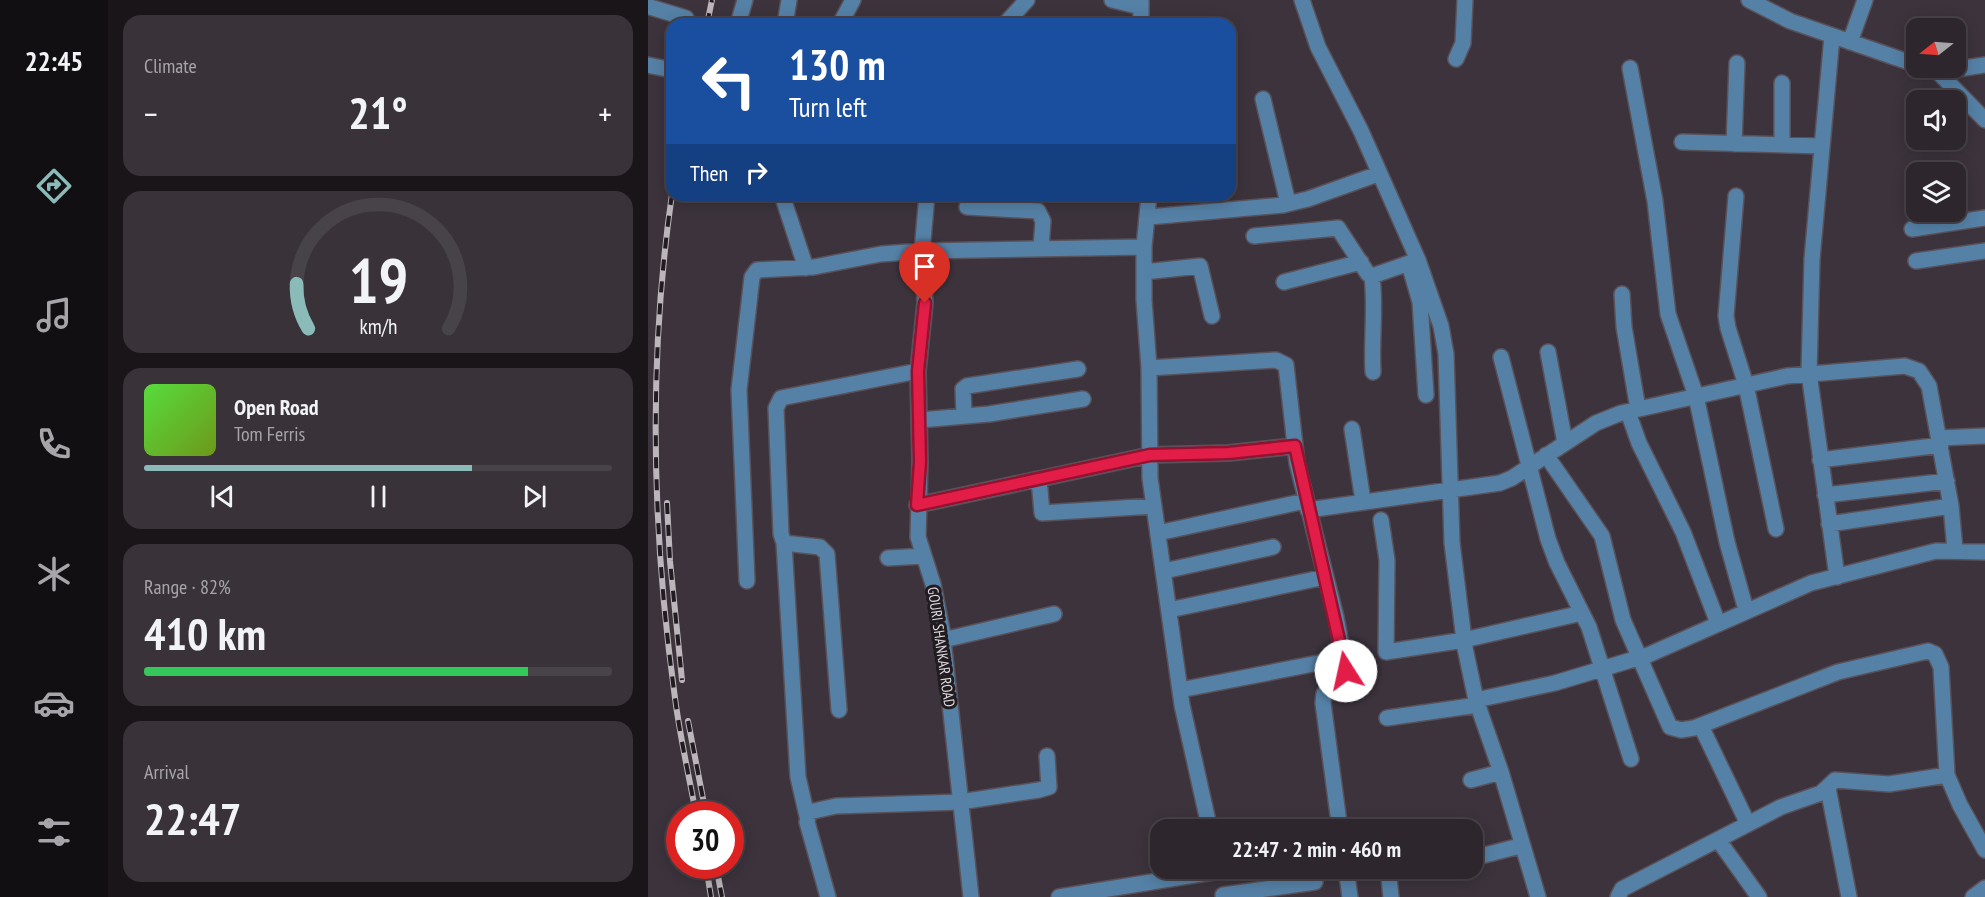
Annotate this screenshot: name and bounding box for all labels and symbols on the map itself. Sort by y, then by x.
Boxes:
north arrow [1906,18,1966,78]
pin [899,241,950,303]
street label: GOURI SHANKAR ROAD [924,586,959,708]
position arrow [1314,639,1378,703]
speed limit sign: 30 [666,801,744,879]

